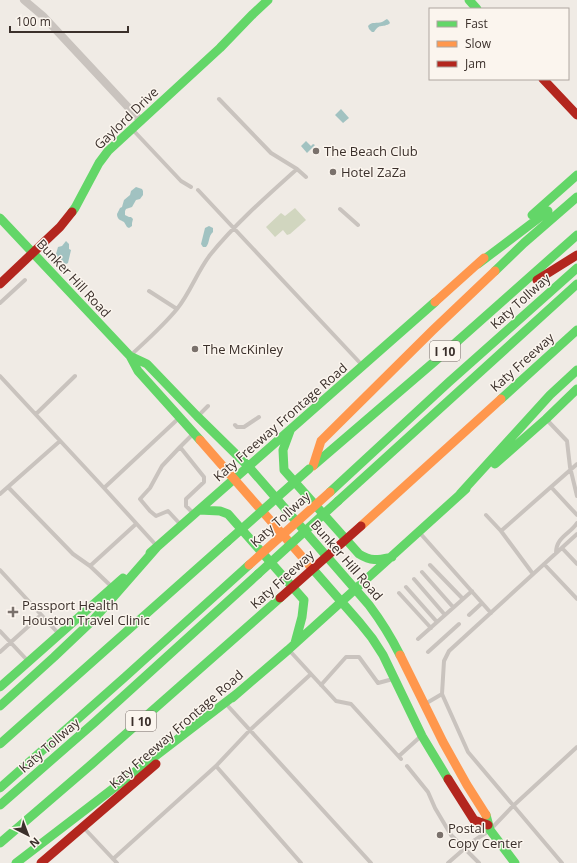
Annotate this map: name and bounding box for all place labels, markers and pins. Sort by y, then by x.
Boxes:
place label: The Beach Club [324,142,418,160]
marker: The Beach Club [311,146,321,156]
place label: Hotel ZaZa [341,163,406,181]
marker: Hotel ZaZa [328,167,338,177]
place label: The McKinley [203,340,284,358]
marker: The McKinley [190,344,200,354]
place label: Passport Health Houston Travel Clinic [22,596,150,629]
marker: Passport Health Houston Travel Clinic [7,606,19,618]
place label: Postal Copy Center [448,819,523,852]
marker: Postal Copy Center [435,830,445,840]

